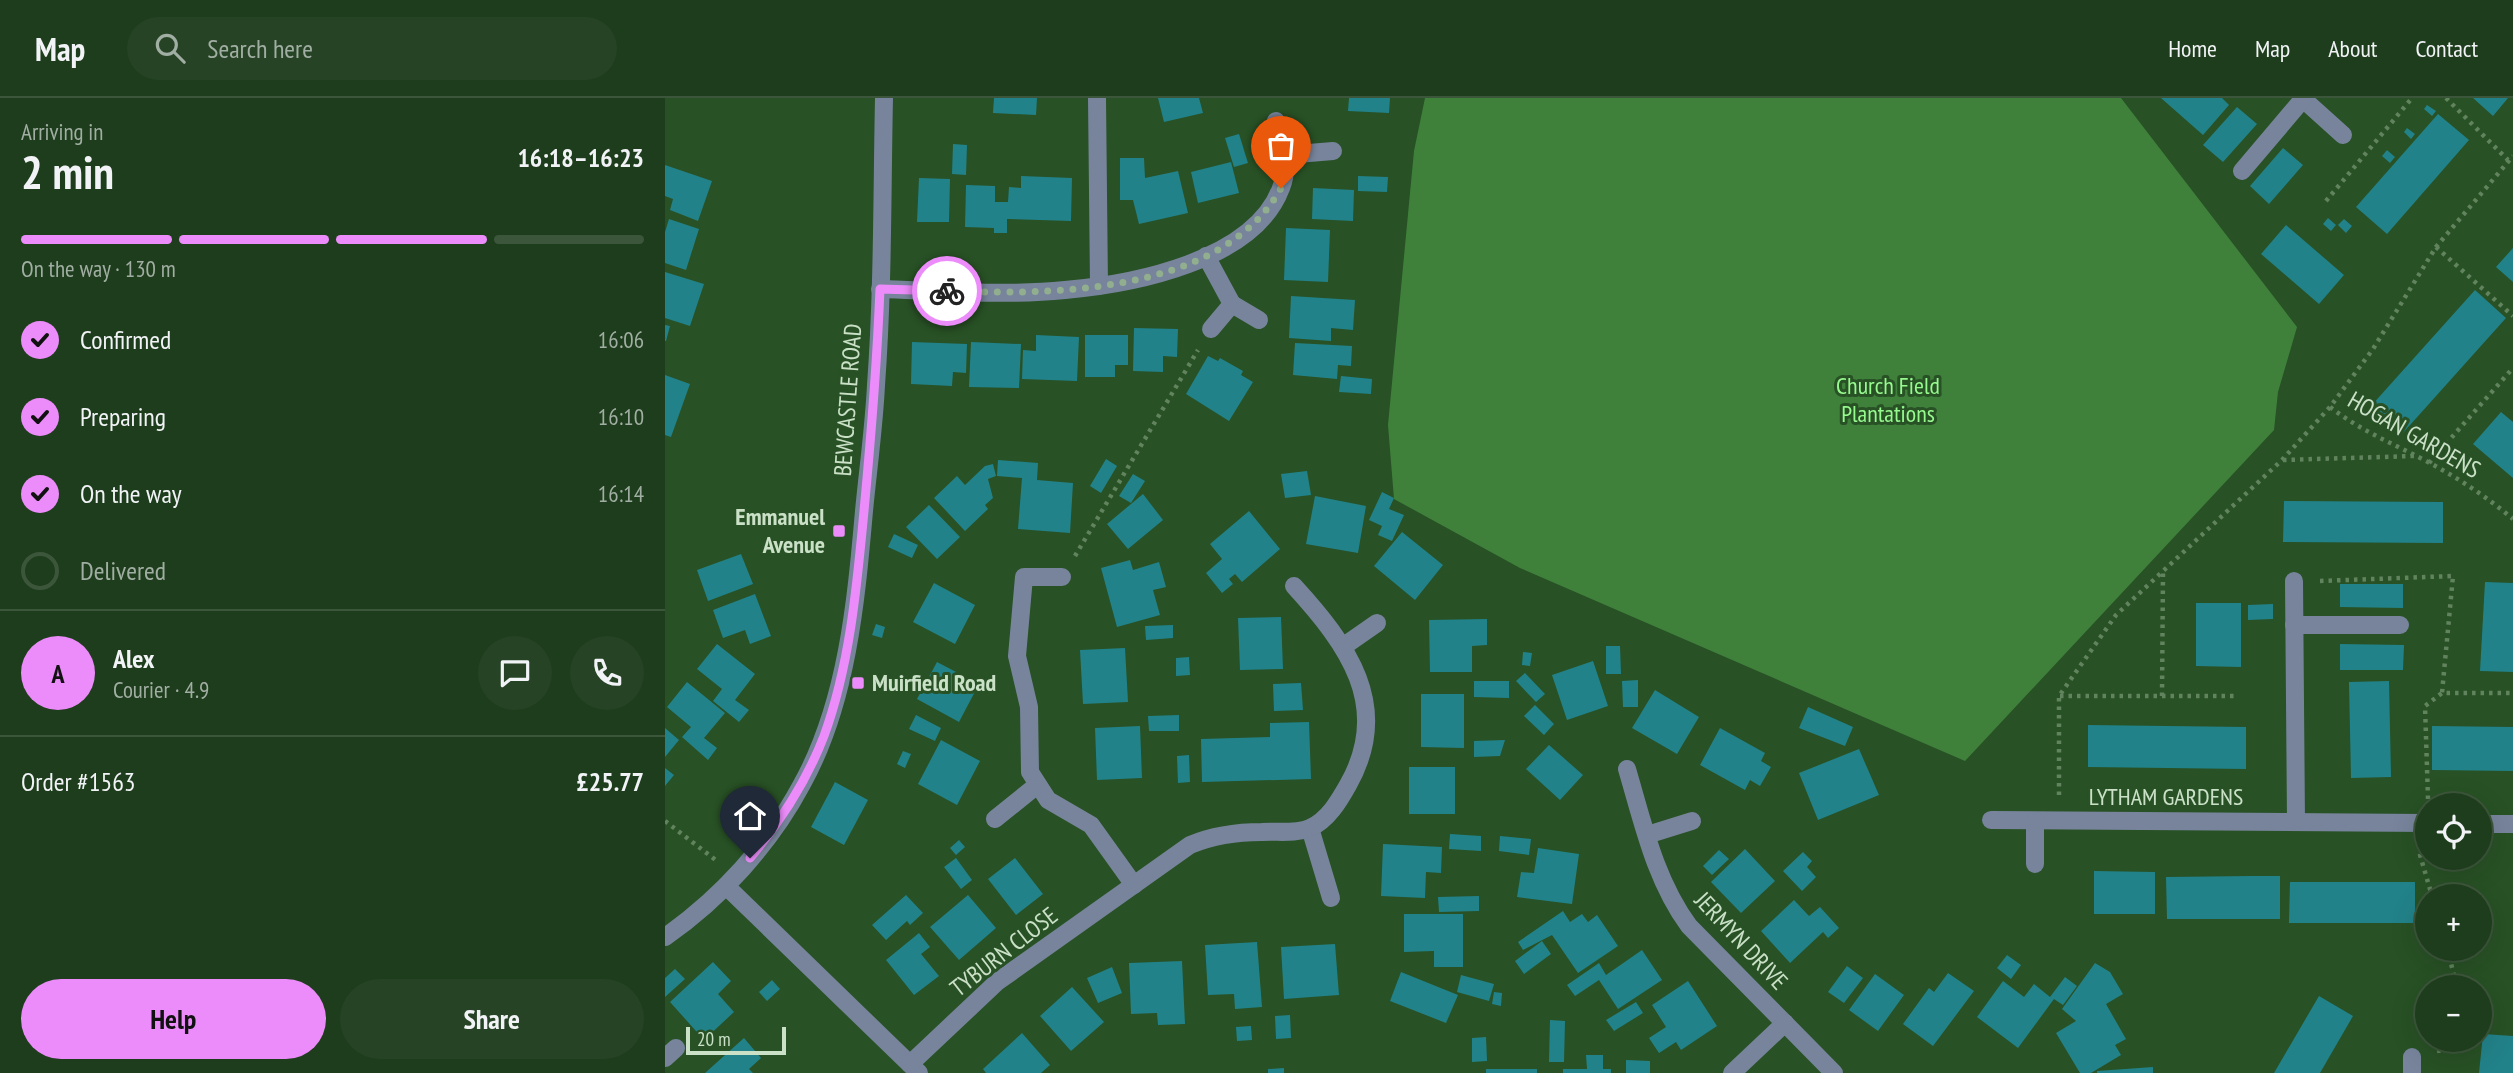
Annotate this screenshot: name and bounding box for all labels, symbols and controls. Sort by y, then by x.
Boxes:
search box [127,17,617,80]
text: Map [35,27,85,70]
icon: search [151,29,189,67]
text: Search here [207,32,313,65]
text: Home [2168,33,2217,64]
text: Map [2255,33,2290,64]
text: About [2328,33,2377,64]
text: Contact [2415,33,2478,64]
pin [1251,116,1311,188]
text: Arriving in [21,117,103,146]
icon: bag [1262,127,1300,165]
text: 16:18–16:23 [517,141,644,174]
text: 2 min [21,142,114,202]
text: On the way · 130 m [21,254,176,283]
courier [912,256,982,326]
icon: bike [928,272,966,310]
icon: check [21,321,59,359]
text: Confirmed [80,323,171,356]
street label: BEWCASTLE ROAD [827,323,868,477]
text: 16:06 [598,325,644,354]
park label: Church Field Plantations [1836,370,1940,429]
street label: HOGAN GARDENS [2342,384,2486,485]
icon: check [21,398,59,436]
text: Preparing [80,400,166,433]
text: 16:10 [598,402,644,431]
icon: check [21,475,59,513]
text: On the way [80,477,182,510]
text: 16:14 [598,479,644,508]
place label: Emmanuel Avenue [735,501,825,560]
marker: Emmanuel Avenue [831,523,847,539]
text: Delivered [80,554,166,587]
button: chat [478,636,552,710]
button: phone [570,636,644,710]
text: Alex [113,642,154,675]
text: A [51,657,65,690]
place label: Muirfield Road [872,667,996,698]
text: Courier · 4.9 [113,675,209,704]
marker: Muirfield Road [850,675,866,691]
text: Order #1563 [21,765,136,798]
text: £25.77 [576,765,644,798]
street label: LYTHAM GARDENS [2089,781,2243,812]
pin [720,786,780,858]
map controls [2415,793,2492,1052]
button: locate [2415,793,2492,870]
icon: home [731,797,769,835]
street label: JERMYN DRIVE [1687,884,1795,996]
button: + [2415,884,2492,961]
street label: TYBURN CLOSE [944,900,1064,1003]
button: − [2415,975,2492,1052]
button: Help [21,979,326,1059]
button: Share [340,979,644,1059]
scale bar [686,1024,786,1056]
text: 20 m [697,1027,731,1051]

